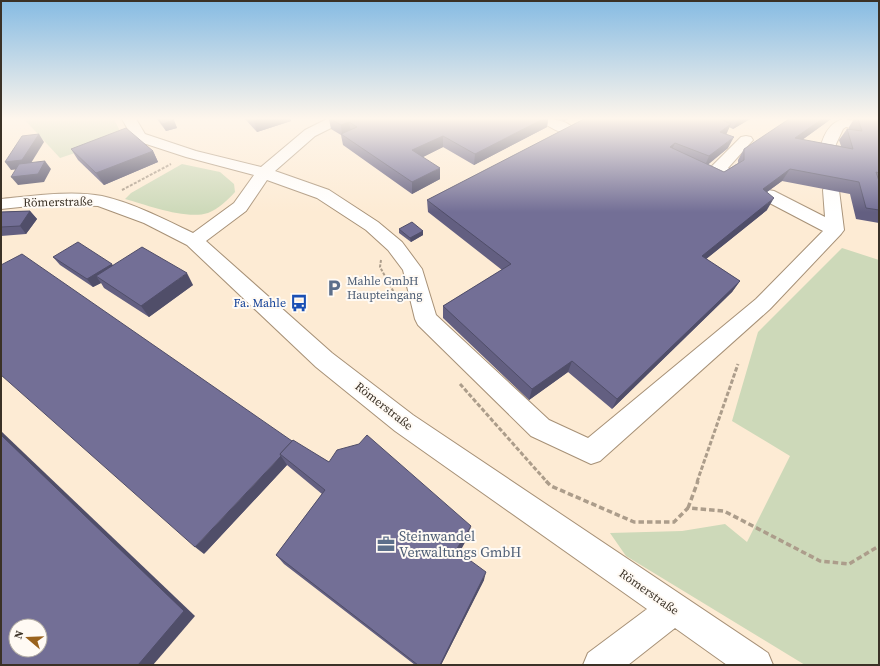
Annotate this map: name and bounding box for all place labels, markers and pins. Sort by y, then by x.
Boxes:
place label: Mahle GmbH Haupteingang [347,273,422,303]
parking icon: Mahle GmbH Haupteingang [324,278,344,298]
bus stop icon: Fa. Mahle [289,293,309,313]
place label: Fa. Mahle [233,295,286,311]
place label: Steinwandel Verwaltungs GmbH [399,526,521,562]
office icon: Steinwandel Verwaltungs GmbH [376,534,396,554]

